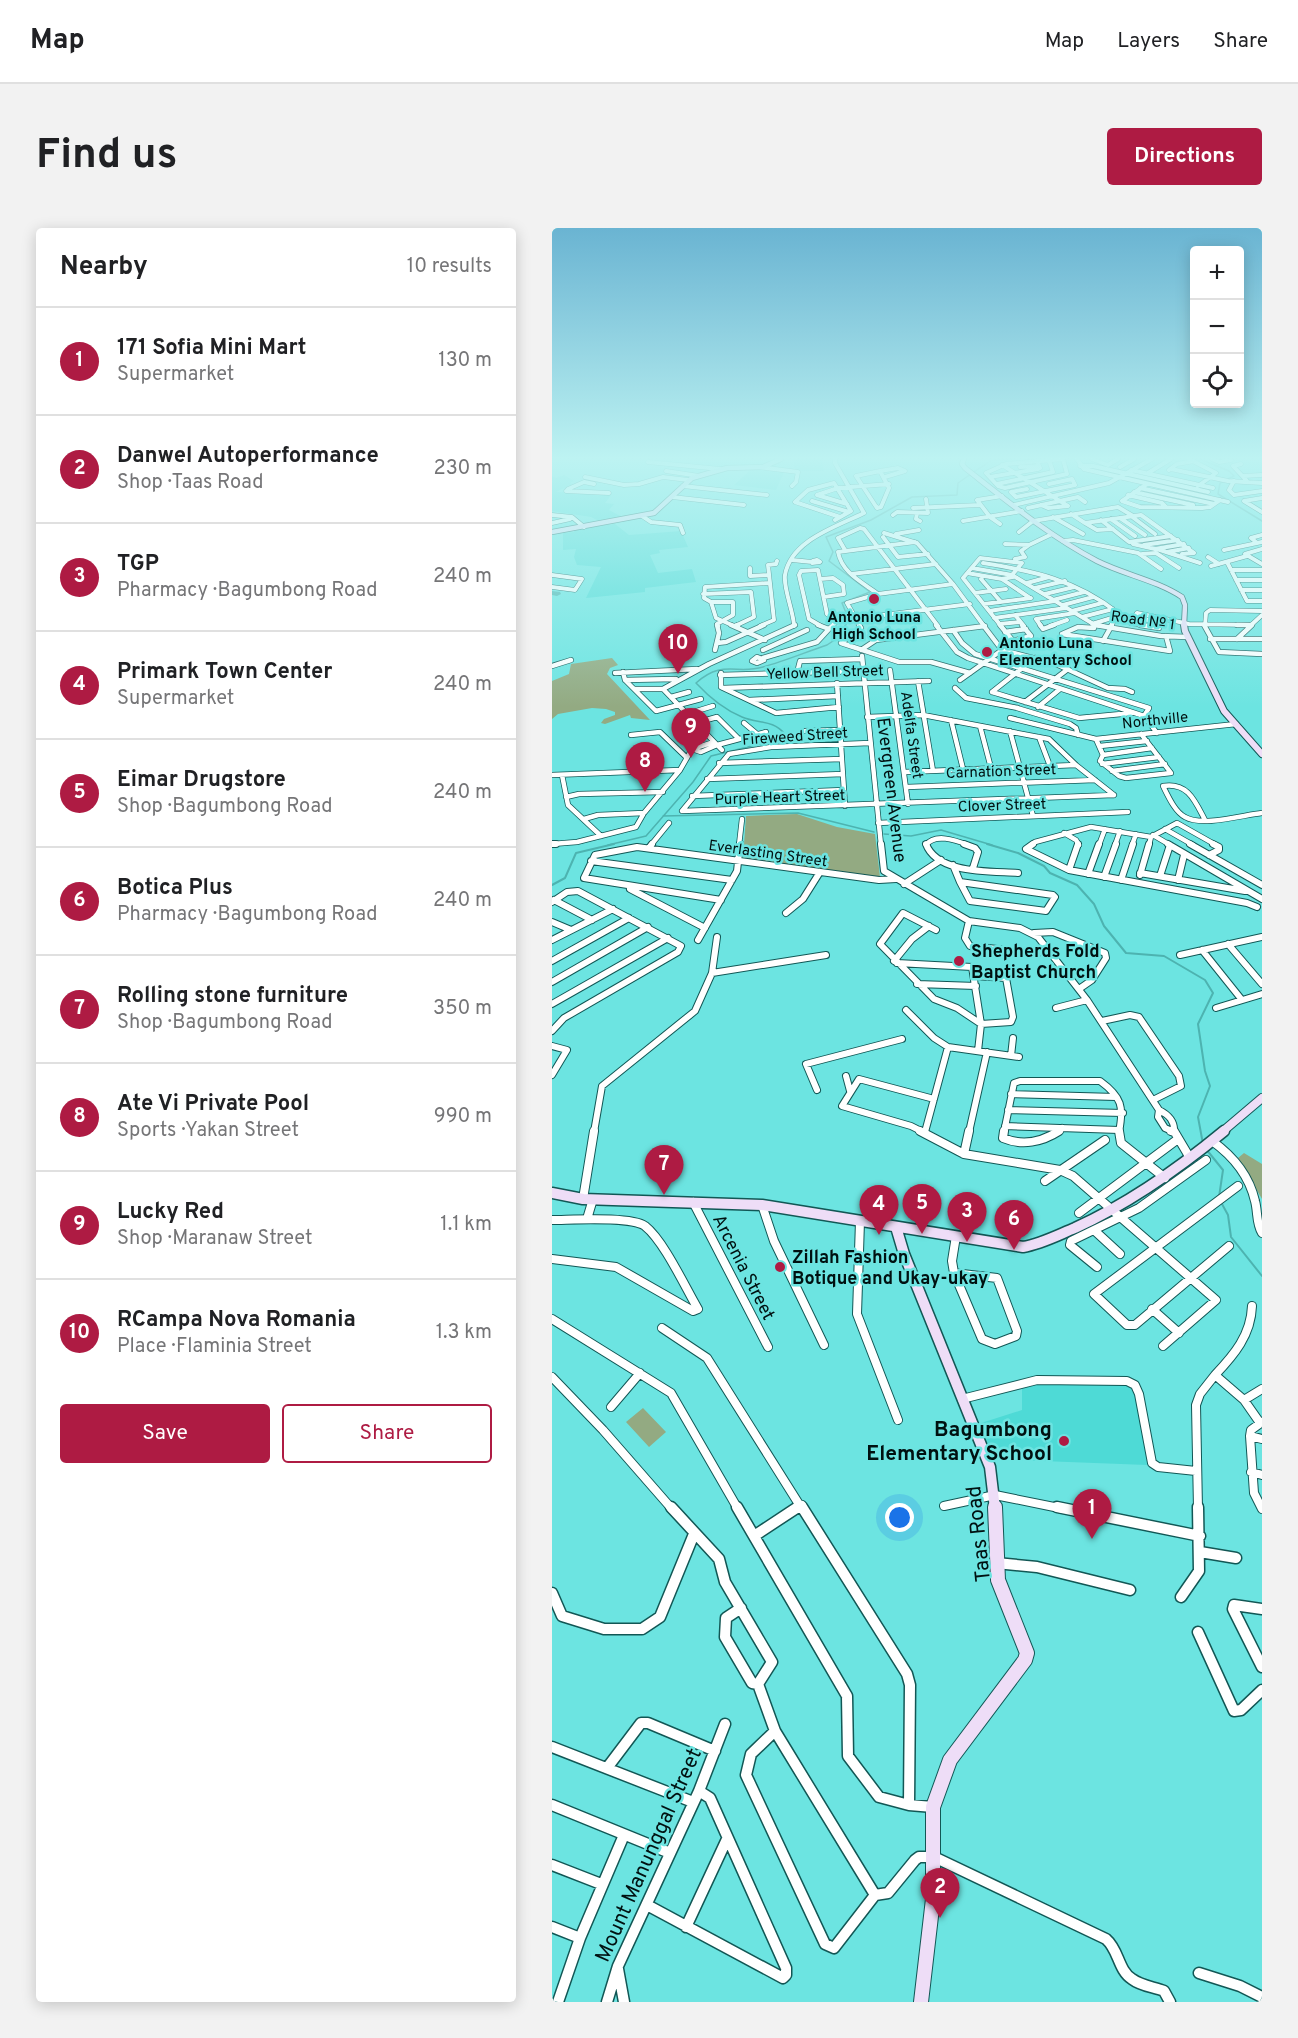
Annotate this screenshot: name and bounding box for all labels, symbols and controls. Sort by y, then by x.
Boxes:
text: Map [30,23,85,59]
text: Map [1045,28,1084,55]
text: Layers [1117,28,1180,55]
text: Share [1213,28,1268,55]
button: Directions [1107,128,1262,185]
text: Find us [36,130,177,183]
map controls [1190,246,1244,408]
button: + [1190,246,1244,300]
text: Nearby [60,251,148,284]
text: 10 results [407,254,492,280]
button: − [1190,300,1244,354]
text: 171 Sofia Mini Mart [117,335,306,362]
text: 1 [76,348,84,374]
text: 130 m [438,348,492,374]
button: locate [1190,354,1244,408]
text: Supermarket [117,362,234,388]
text: Danwel Autoperformance [117,443,379,470]
text: 2 [73,456,86,482]
text: 230 m [433,456,492,482]
text: Shop · Taas Road [117,470,263,496]
text: TGP [117,551,159,578]
text: 3 [74,564,86,590]
text: 240 m [433,564,492,590]
text: Pharmacy · Bagumbong Road [117,578,378,604]
marker: Antonio Luna High School [867,592,881,606]
street label: Road № 1 [1109,608,1176,635]
place label: Antonio Luna High School [827,609,921,645]
pin: 10 [658,624,698,674]
place label: Antonio Luna Elementary School [999,635,1132,671]
marker: Antonio Luna Elementary School [980,645,994,659]
text: Primark Town Center [117,659,332,686]
street label: Yellow Bell Street [766,662,884,685]
text: 4 [73,672,86,698]
text: 240 m [433,672,492,698]
text: Supermarket [117,686,234,712]
street label: Adelfa Street [895,690,926,780]
pin: 9 [672,708,710,758]
street label: Northville [1121,709,1189,734]
street label: Evergreen Avenue [870,716,911,864]
street label: Fireweed Street [742,724,849,751]
pin: 8 [626,742,664,792]
street label: Carnation Street [946,761,1057,784]
text: Eimar Drugstore [117,767,286,794]
text: 5 [73,780,86,806]
text: 240 m [433,780,492,806]
street label: Purple Heart Street [714,787,846,810]
text: Shop · Bagumbong Road [117,794,332,820]
street label: Clover Street [958,795,1047,818]
street label: Everlasting Street [707,837,828,872]
text: Botica Plus [117,875,233,902]
text: 6 [73,888,86,914]
text: 240 m [433,888,492,914]
text: Pharmacy · Bagumbong Road [117,902,378,928]
place label: Shepherds Fold Baptist Church [971,941,1100,985]
marker: Shepherds Fold Baptist Church [952,954,966,968]
text: Rolling stone furniture [117,983,348,1010]
text: 7 [74,996,85,1022]
text: 350 m [433,996,492,1022]
text: Shop · Bagumbong Road [117,1010,332,1036]
text: Ate Vi Private Pool [117,1091,309,1118]
text: 8 [73,1104,86,1130]
text: 990 m [434,1104,492,1130]
text: Sports · Yakan Street [117,1118,299,1144]
pin: 7 [644,1146,684,1195]
pin: 5 [902,1184,941,1234]
pin: 4 [860,1186,898,1235]
pin: 3 [948,1192,986,1242]
text: Lucky Red [117,1199,224,1226]
pin: 6 [994,1200,1034,1250]
street label: Arcenia Street [706,1211,779,1324]
text: 9 [73,1212,86,1238]
text: 1.1 km [440,1212,492,1238]
text: Shop · Maranaw Street [117,1226,312,1252]
place label: Zillah Fashion Botique and Ukay-ukay [792,1247,988,1291]
marker: Zillah Fashion Botique and Ukay-ukay [773,1260,787,1274]
text: RCampa Nova Romania [117,1307,356,1334]
text: 10 [69,1320,90,1346]
text: 1.3 km [436,1320,492,1346]
text: Place · Flaminia Street [117,1334,312,1360]
button: Save [60,1404,270,1463]
button: Share [282,1404,492,1463]
place label: Bagumbong Elementary School [866,1417,1052,1468]
marker: Bagumbong Elementary School [1057,1434,1071,1448]
street label: Taas Road [961,1484,998,1583]
pin: 1 [1072,1490,1112,1539]
your location [885,1503,914,1532]
street label: Mount Manunggal Street [590,1744,709,1967]
pin: 2 [920,1868,960,1918]

